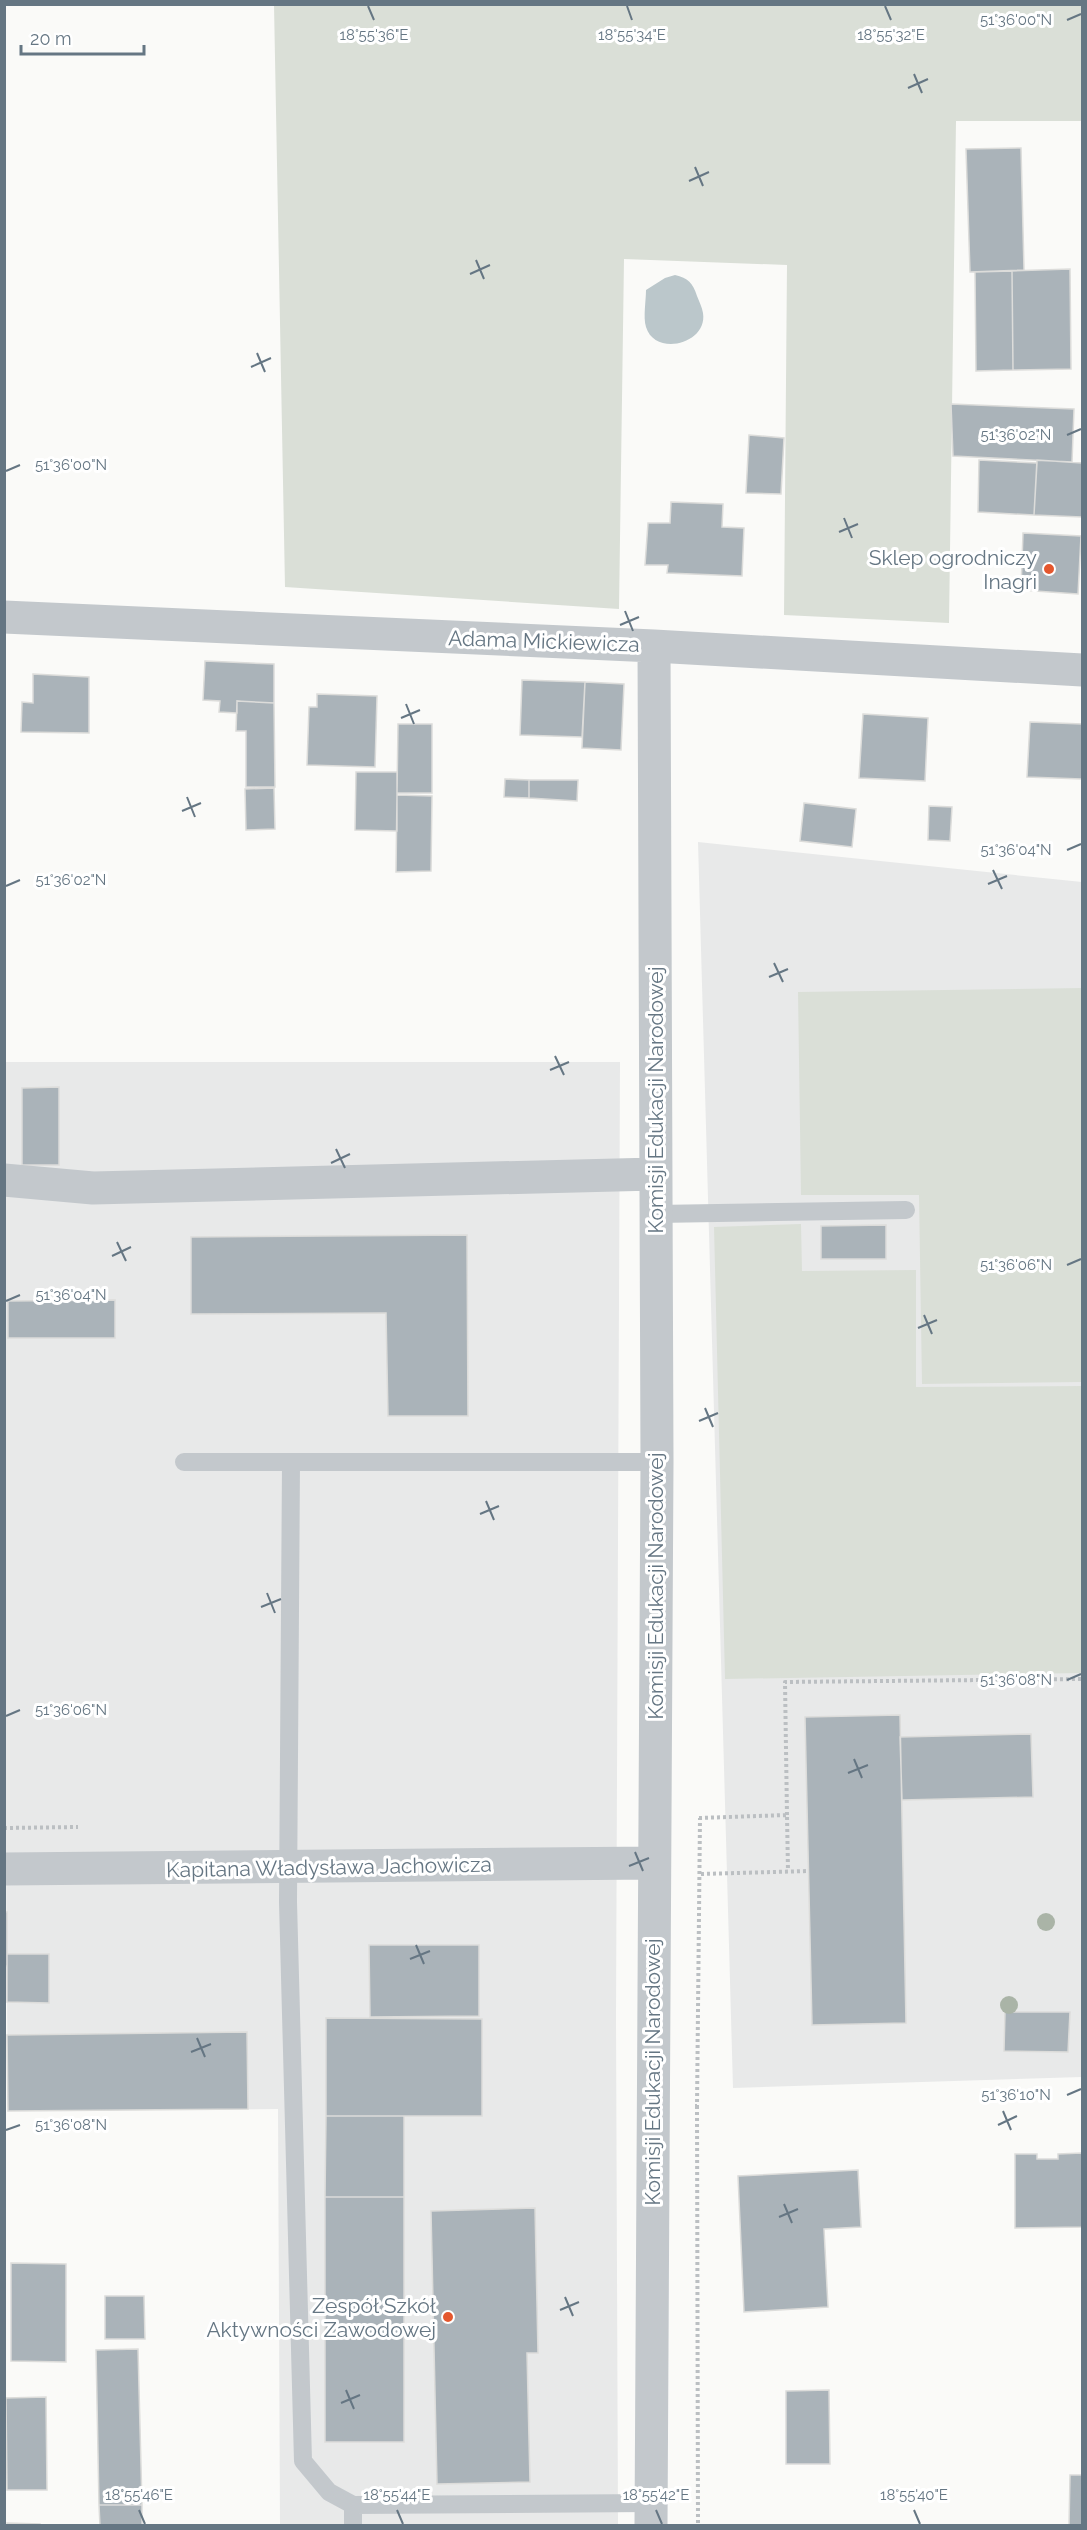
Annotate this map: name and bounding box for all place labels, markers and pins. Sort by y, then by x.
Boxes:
place label: Sklep ogrodniczy Inagri [869,545,1037,594]
marker: Sklep ogrodniczy Inagri [1042,562,1056,576]
place label: Zespół Szkół Aktywności Zawodowej [206,2293,437,2342]
marker: Zespół Szkół Aktywności Zawodowej [441,2310,455,2324]

